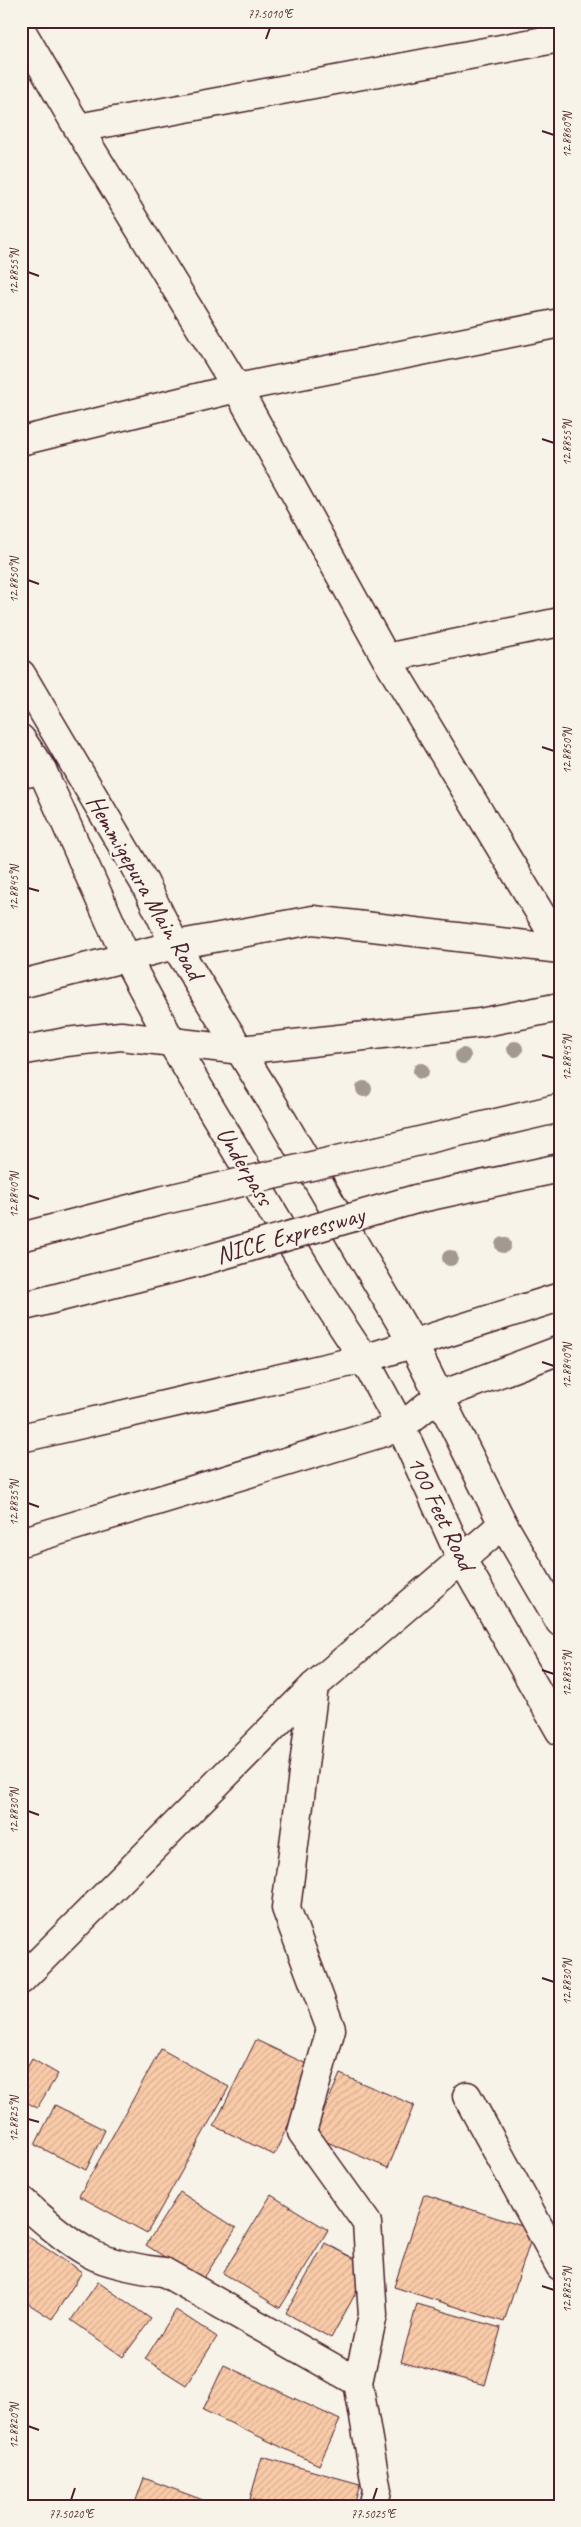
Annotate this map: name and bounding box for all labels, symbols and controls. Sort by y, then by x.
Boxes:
text: 77.5010°E [248,6,294,22]
text: 12.8860°N [559,111,575,158]
text: 12.8855°N [6,248,22,295]
text: 12.8855°N [559,419,575,466]
text: 12.8850°N [6,556,22,603]
text: 12.8850°N [559,727,575,774]
street label: Hemmigepura Main Road [79,789,213,989]
text: 12.8845°N [6,864,22,911]
text: 12.8845°N [559,1034,575,1081]
street label: Underpass [209,1121,282,1214]
text: 12.8840°N [6,1171,22,1218]
street label: NICE Expressway [212,1198,370,1271]
text: 12.8840°N [559,1342,575,1389]
street label: 100 Feet Road [400,1451,484,1579]
text: 12.8835°N [6,1479,22,1526]
text: 12.8835°N [559,1650,575,1697]
text: 12.8830°N [6,1787,22,1834]
text: 12.8830°N [559,1958,575,2005]
text: 12.8825°N [6,2095,22,2142]
text: 12.8825°N [559,2266,575,2313]
text: 12.8820°N [6,2402,22,2449]
text: 77.5020°E [49,2506,95,2522]
text: 77.5025°E [351,2506,397,2522]

